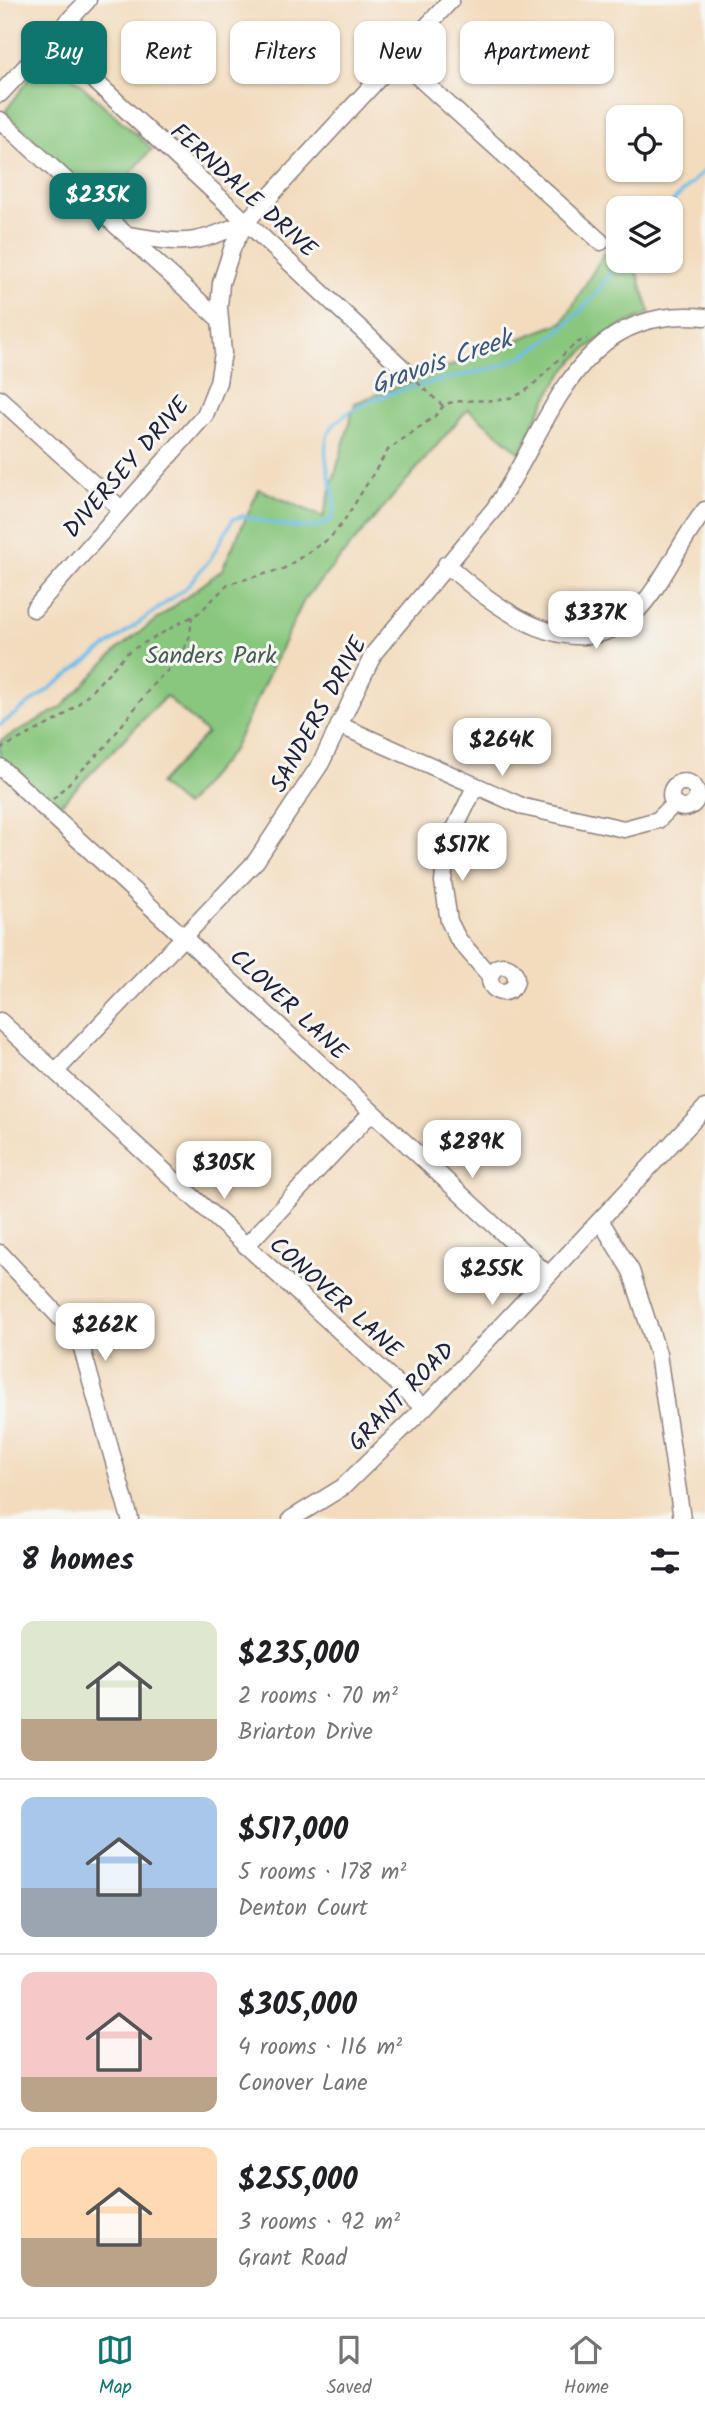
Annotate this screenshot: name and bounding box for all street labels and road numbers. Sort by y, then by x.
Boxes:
street label: FERNDALE DRIVE [160,114,326,269]
street label: DIVERSEY DRIVE [54,387,201,548]
street label: SANDERS DRIVE [260,629,379,800]
street label: CLOVER LANE [220,939,357,1071]
street label: CONOVER LANE [259,1227,411,1370]
street label: GRANT ROAD [339,1333,465,1461]

